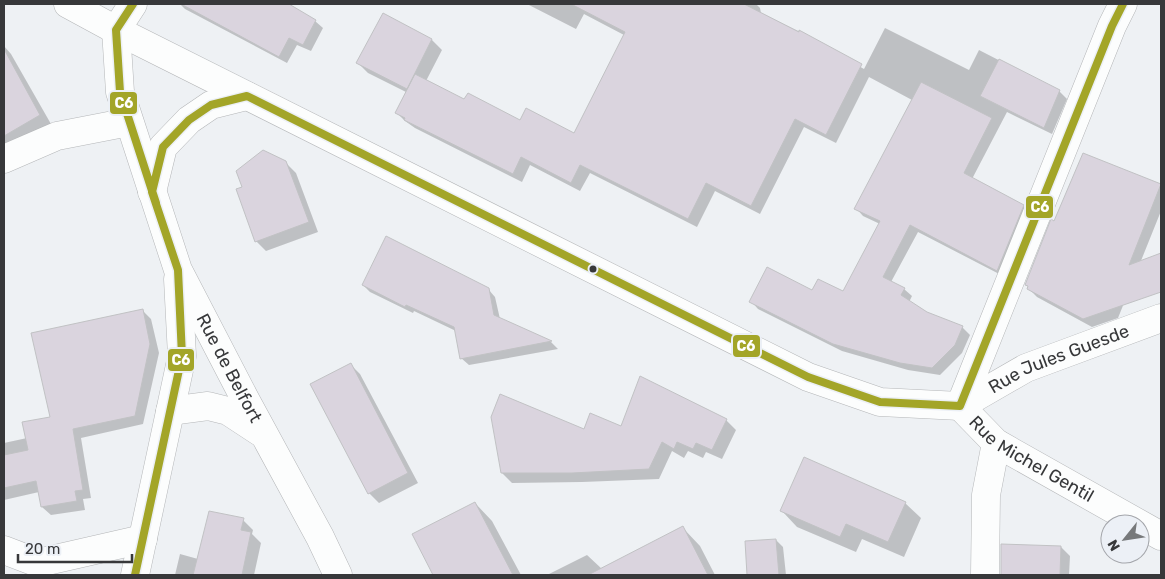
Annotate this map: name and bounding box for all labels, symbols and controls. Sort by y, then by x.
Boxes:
line badge: C6 [109,91,138,115]
text: C6 [115,95,133,112]
line badge: C6 [1025,195,1054,219]
text: C6 [1031,199,1049,216]
unlabelled marker [588,264,598,274]
street label: Rue de Belfort [192,310,267,426]
street label: Rue Jules Guesde [985,320,1132,398]
line badge: C6 [732,334,761,358]
text: C6 [737,338,755,355]
line badge: C6 [167,348,195,372]
text: C6 [172,352,190,369]
street label: Rue Michel Gentil [964,411,1098,507]
north arrow [1100,514,1150,564]
scale bar [18,532,131,564]
text: N [1104,537,1124,554]
text: 20 m [25,540,60,558]

